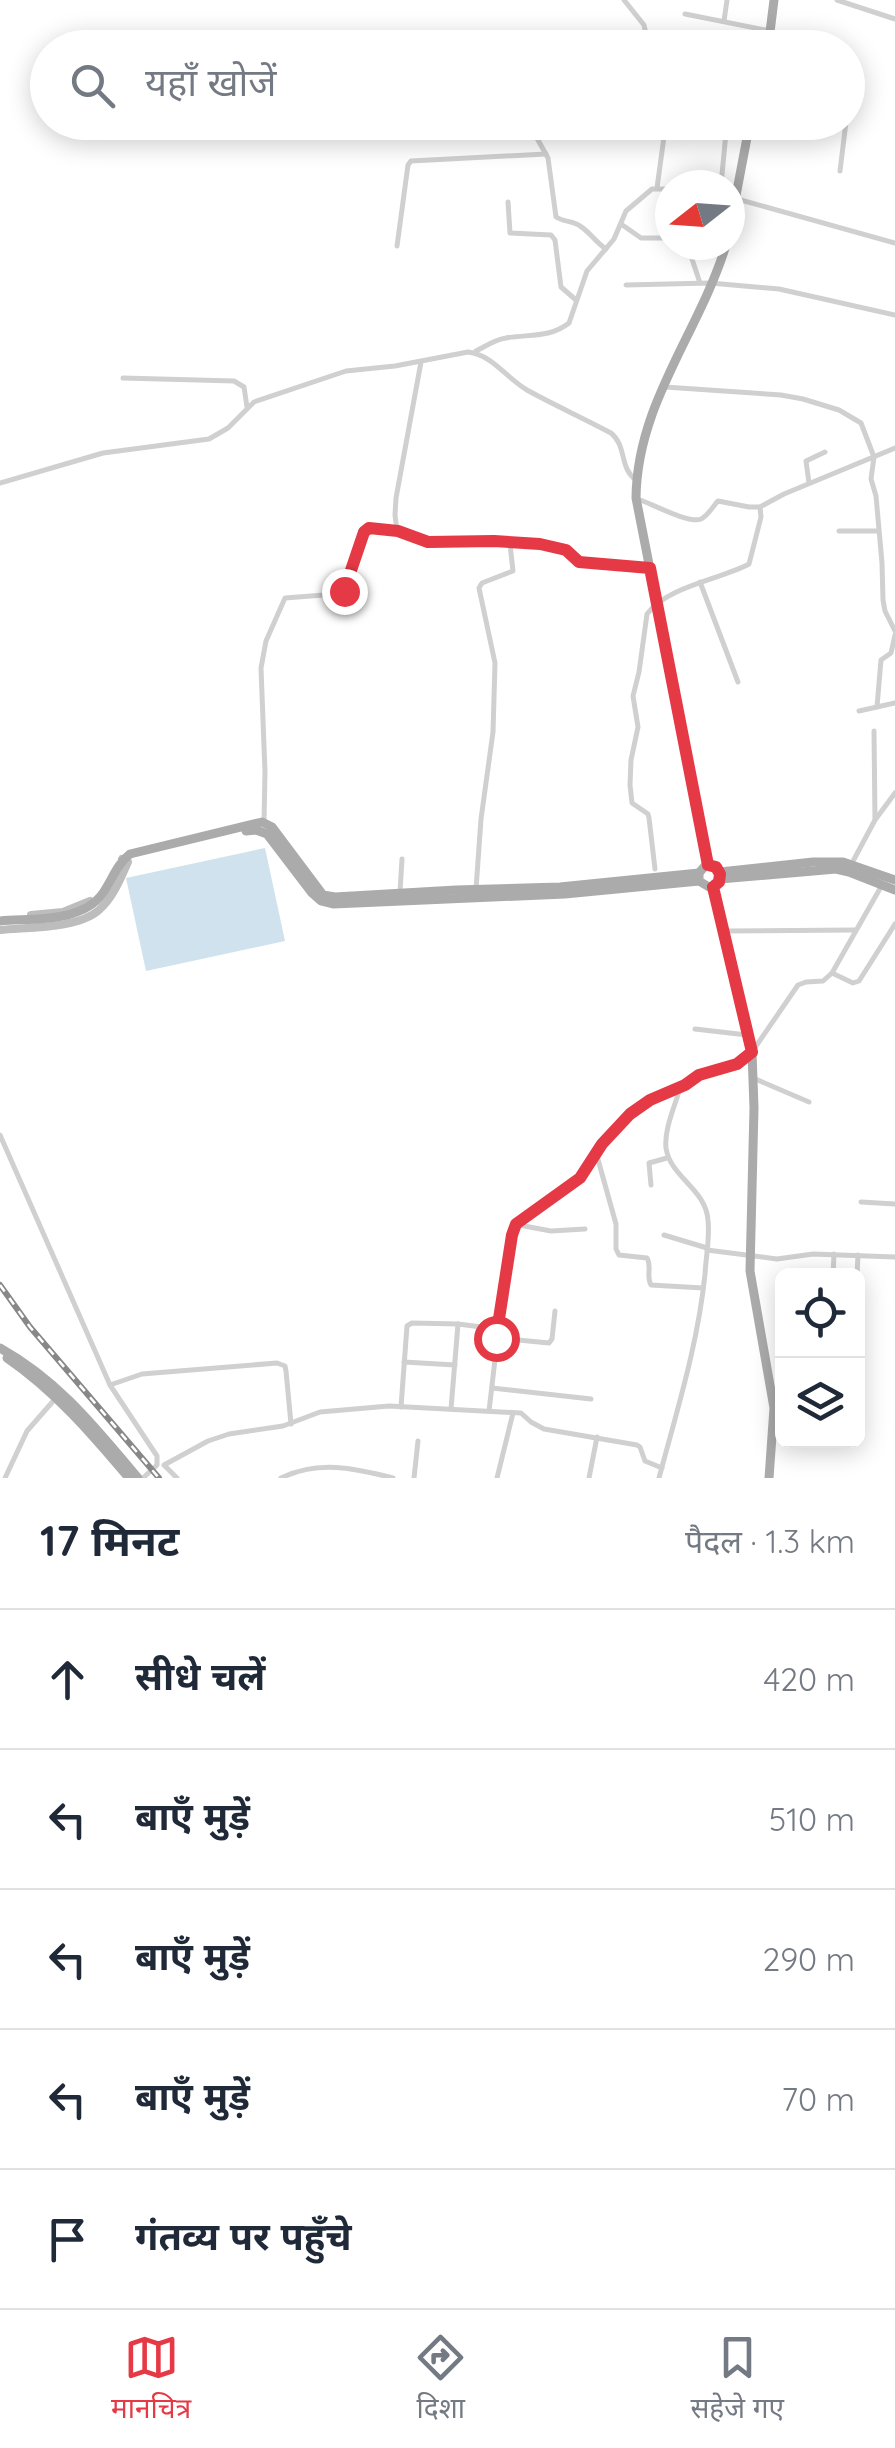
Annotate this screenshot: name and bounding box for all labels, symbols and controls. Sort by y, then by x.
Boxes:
search box [30,30,865,140]
icon: search [65,58,120,113]
text: यहाँ खोजें [145,58,277,106]
north arrow [655,170,745,260]
route end [322,569,368,615]
map controls [775,1268,865,1448]
button: locate [775,1268,865,1358]
route start [474,1316,520,1362]
button: layers [775,1358,865,1448]
text: 17 मिनट [40,1514,179,1567]
text: पैदल · 1.3 km [685,1521,855,1561]
icon: ahead [40,1652,95,1707]
text: सीधे चलें [135,1652,265,1700]
text: 420 m [763,1659,855,1699]
icon: left [40,1792,95,1847]
text: बाएँ मुड़ें [135,1792,250,1840]
text: 510 m [769,1799,855,1839]
icon: left [40,1932,95,1987]
text: बाएँ मुड़ें [135,1932,250,1980]
text: 290 m [762,1939,855,1979]
icon: left [40,2072,95,2127]
text: बाएँ मुड़ें [135,2072,250,2120]
text: 70 m [782,2079,855,2119]
icon: arrive [40,2212,95,2267]
text: गंतव्य पर पहुँचे [135,2212,352,2260]
tab: मानचित्र [111,2330,191,2429]
tab: दिशा [413,2330,468,2429]
tab: सहेजे गए [690,2330,784,2429]

